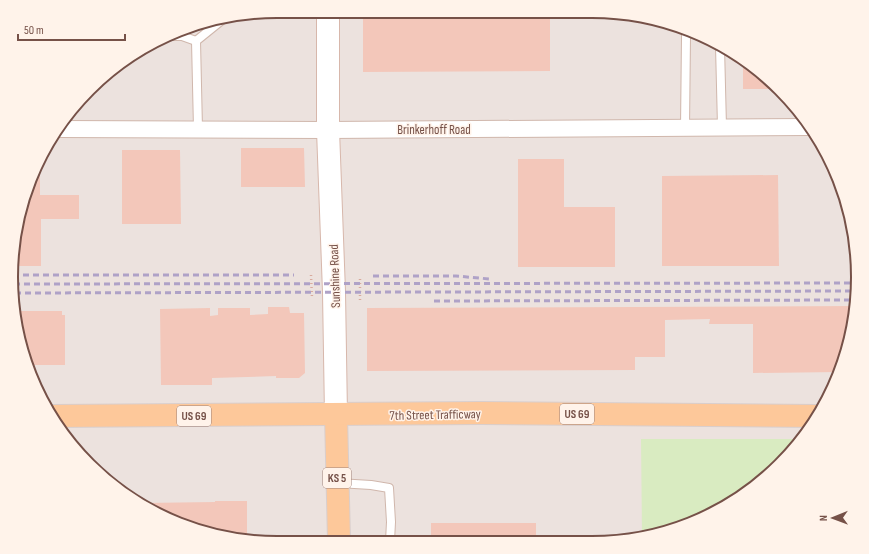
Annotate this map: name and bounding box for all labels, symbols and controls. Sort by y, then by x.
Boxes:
scale bar [18,16,125,42]
text: 50 m [24,23,44,38]
street label: Brinkerhoff Road [397,122,471,138]
street label: Sunshine Road [326,244,344,308]
road number: US 69 [560,404,594,424]
road number: US 69 [177,406,211,426]
street label: 7th Street Trafficway [389,406,481,424]
road number: KS 5 [323,468,351,488]
north arrow [813,498,853,538]
text: N [817,515,830,521]

